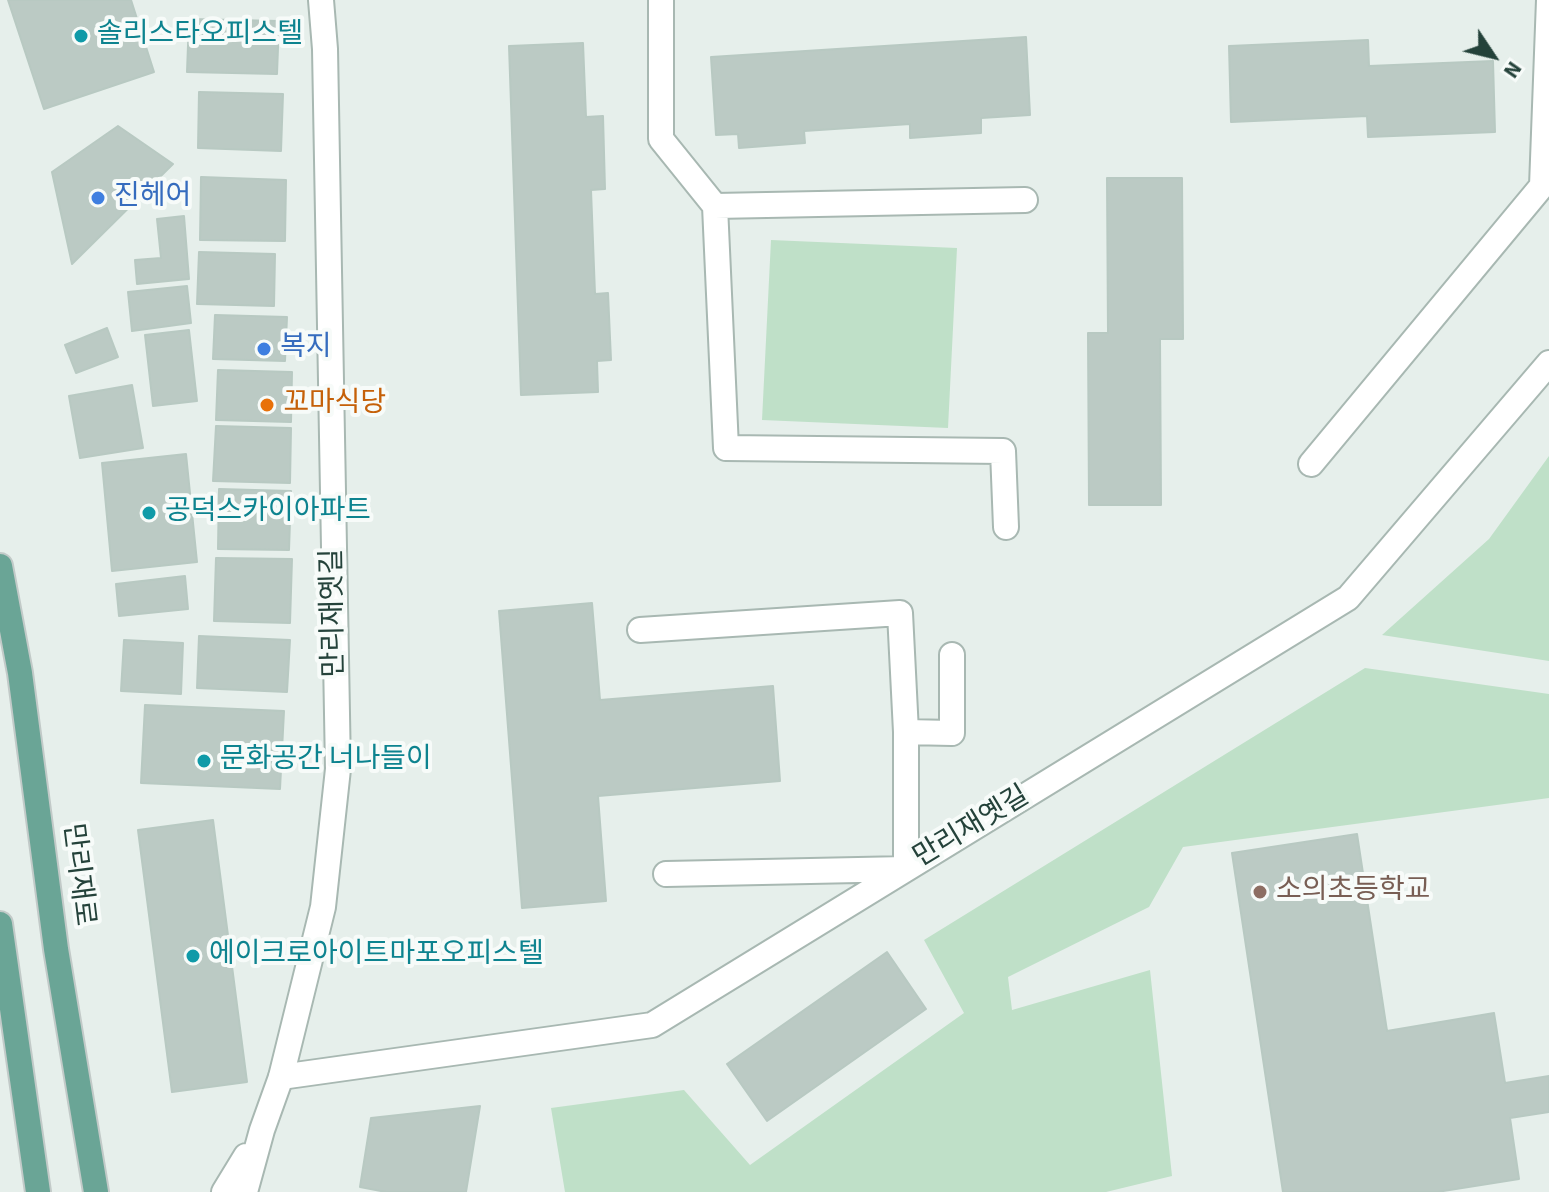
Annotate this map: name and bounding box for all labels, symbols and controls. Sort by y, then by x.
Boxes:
north arrow [1453,16,1533,96]
place label: 솔리스타오피스텔 [97,19,303,53]
marker: 솔리스타오피스텔 [72,27,90,45]
text: N [1495,55,1530,85]
place label: 진헤어 [114,181,191,215]
marker: 진헤어 [89,189,107,207]
place label: 복지 [280,332,332,366]
marker: 복지 [255,340,273,358]
place label: 꼬마식당 [283,388,386,422]
marker: 꼬마식당 [258,396,276,414]
place label: 공덕스카이아파트 [165,496,371,530]
marker: 공덕스카이아파트 [140,504,158,522]
street label: 만리재옛길 [317,548,353,678]
place label: 문화공간 너나들이 [220,744,432,778]
marker: 문화공간 너나들이 [195,752,213,770]
street label: 만리재옛길 [908,780,1036,876]
street label: 만리재로 [54,822,100,928]
place label: 소의초등학교 [1276,875,1431,909]
marker: 소의초등학교 [1251,883,1269,901]
place label: 에이크로아이트마포오피스텔 [209,939,544,973]
marker: 에이크로아이트마포오피스텔 [184,947,202,965]

